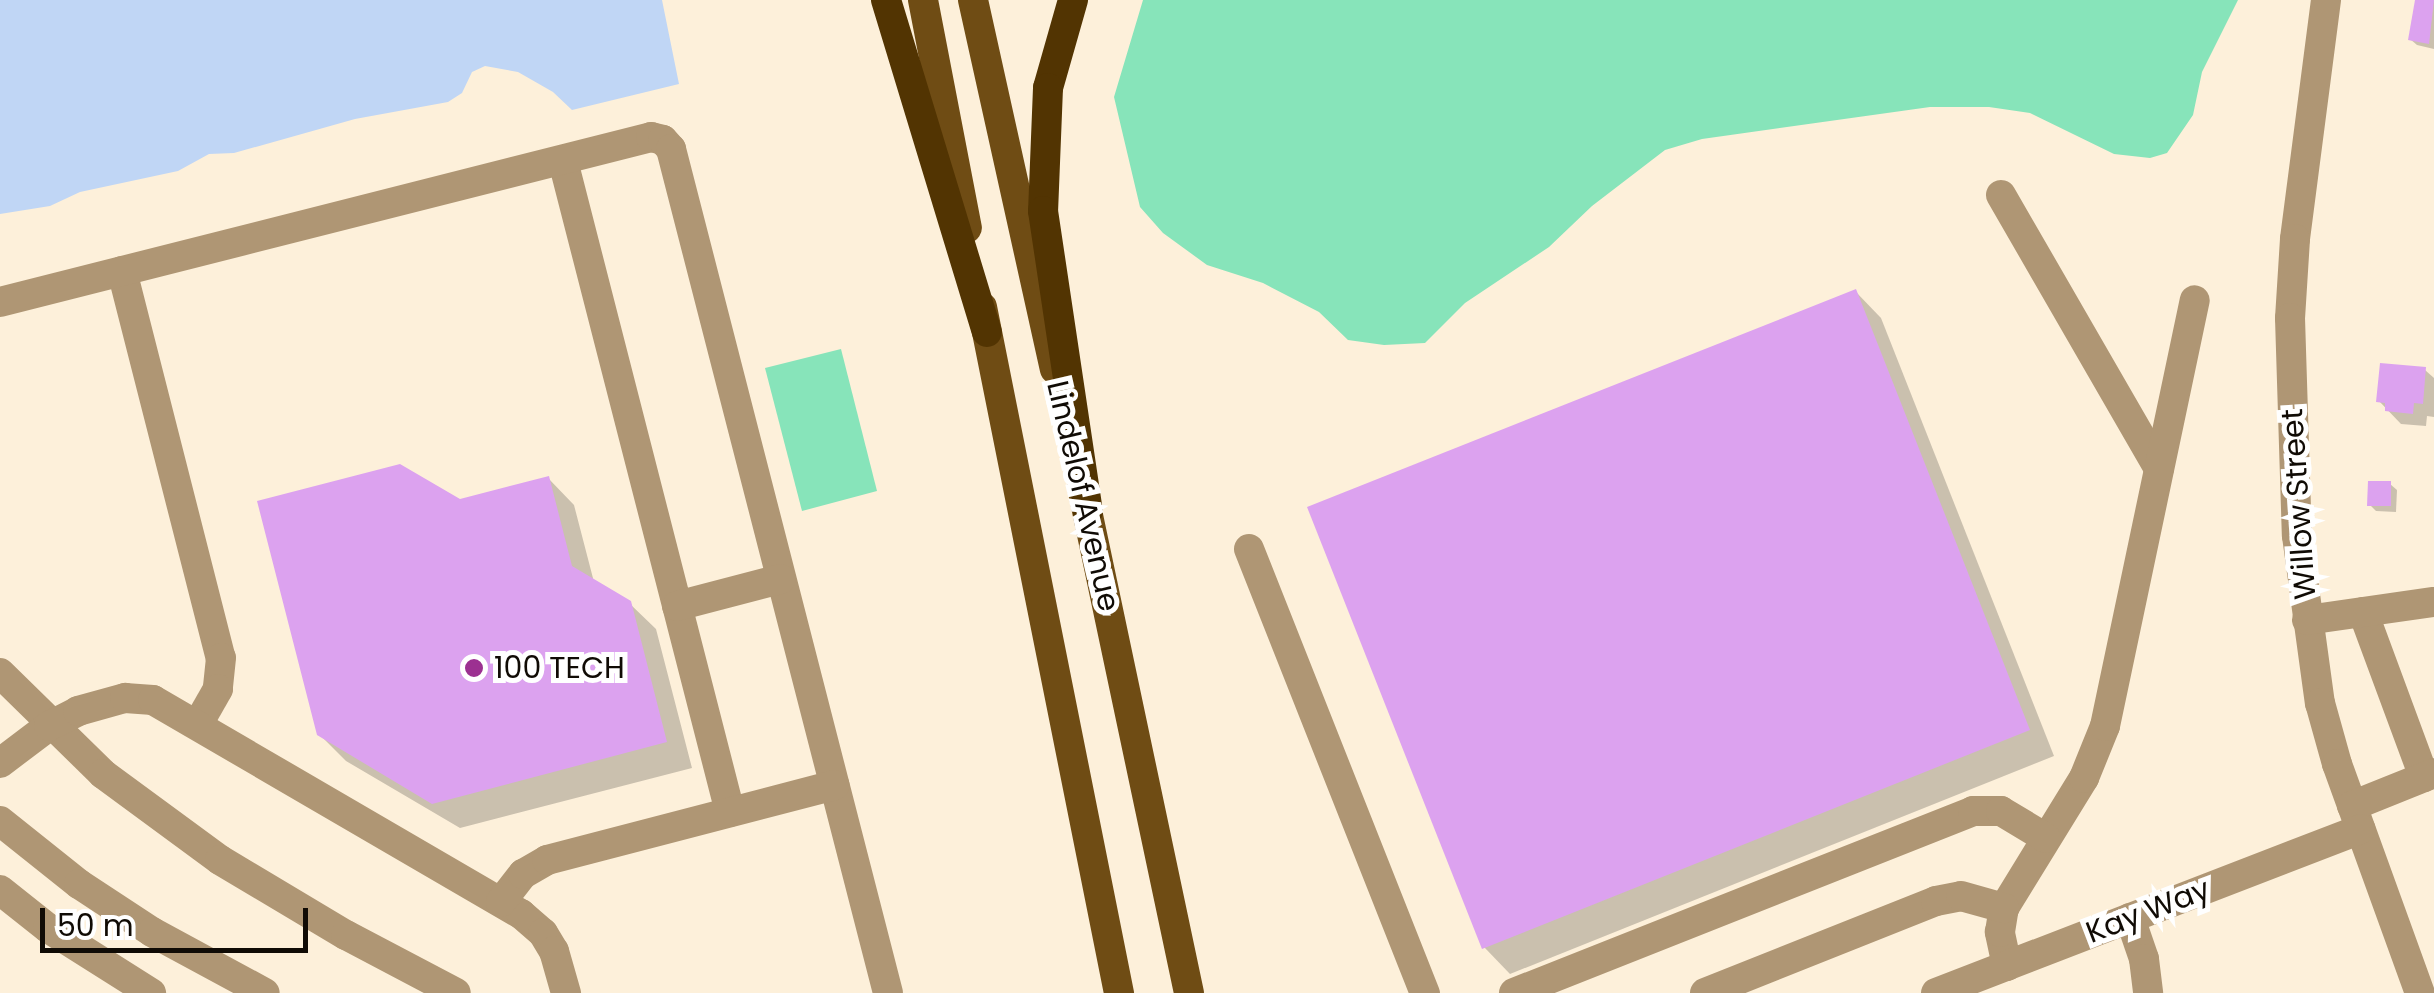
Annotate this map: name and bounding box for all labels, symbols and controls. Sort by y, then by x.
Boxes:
street label: Lindelof Avenue [1039,377,1127,615]
street label: Willow Street [2274,407,2324,601]
place label: 100 TECH [494,650,625,686]
marker: 100 TECH [463,657,485,679]
street label: Kay Way [2081,871,2215,951]
scale bar [45,888,312,950]
text: 50 m [57,904,134,947]

